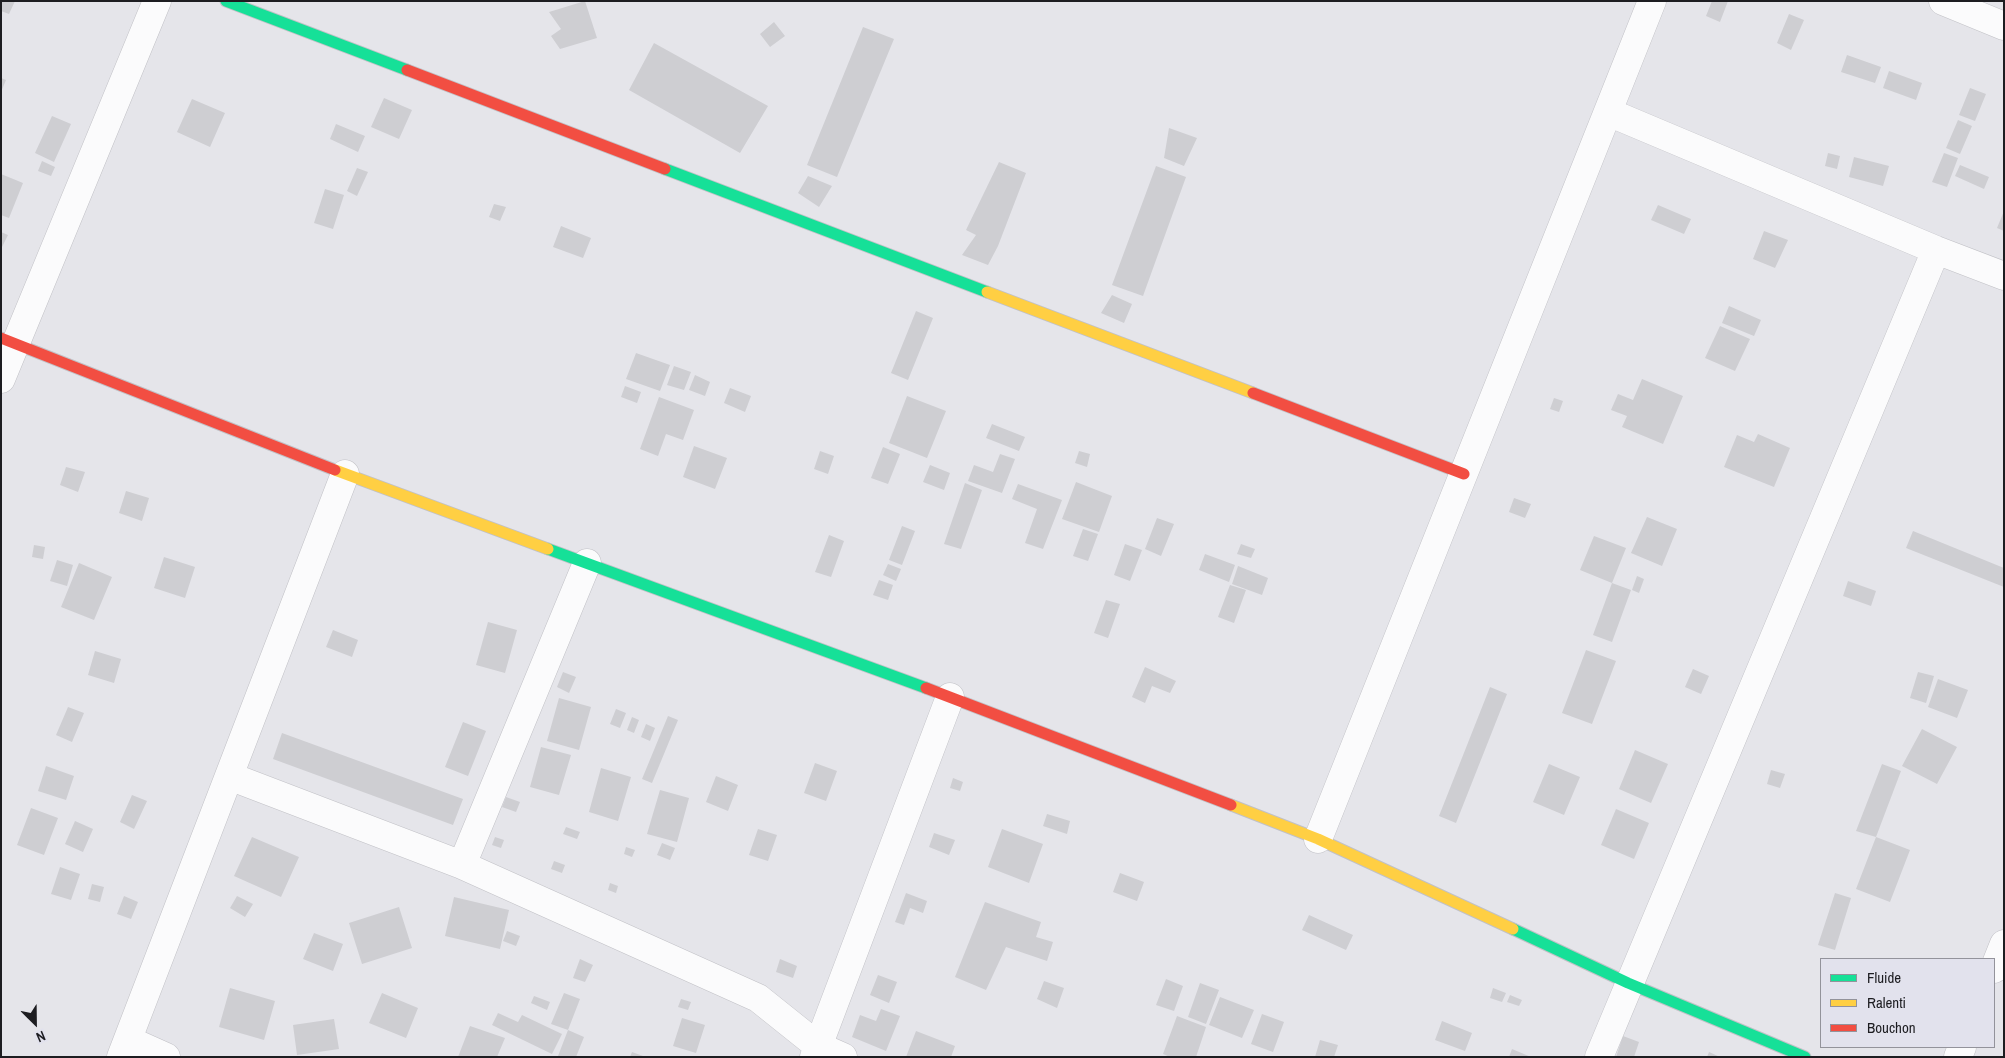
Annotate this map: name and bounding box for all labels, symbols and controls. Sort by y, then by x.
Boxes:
legend [1820,958,1995,1048]
text: Fluide [1867,967,1901,988]
text: Ralenti [1867,992,1906,1013]
north arrow [10,998,60,1048]
text: Bouchon [1867,1017,1916,1038]
text: N [34,1027,48,1047]

